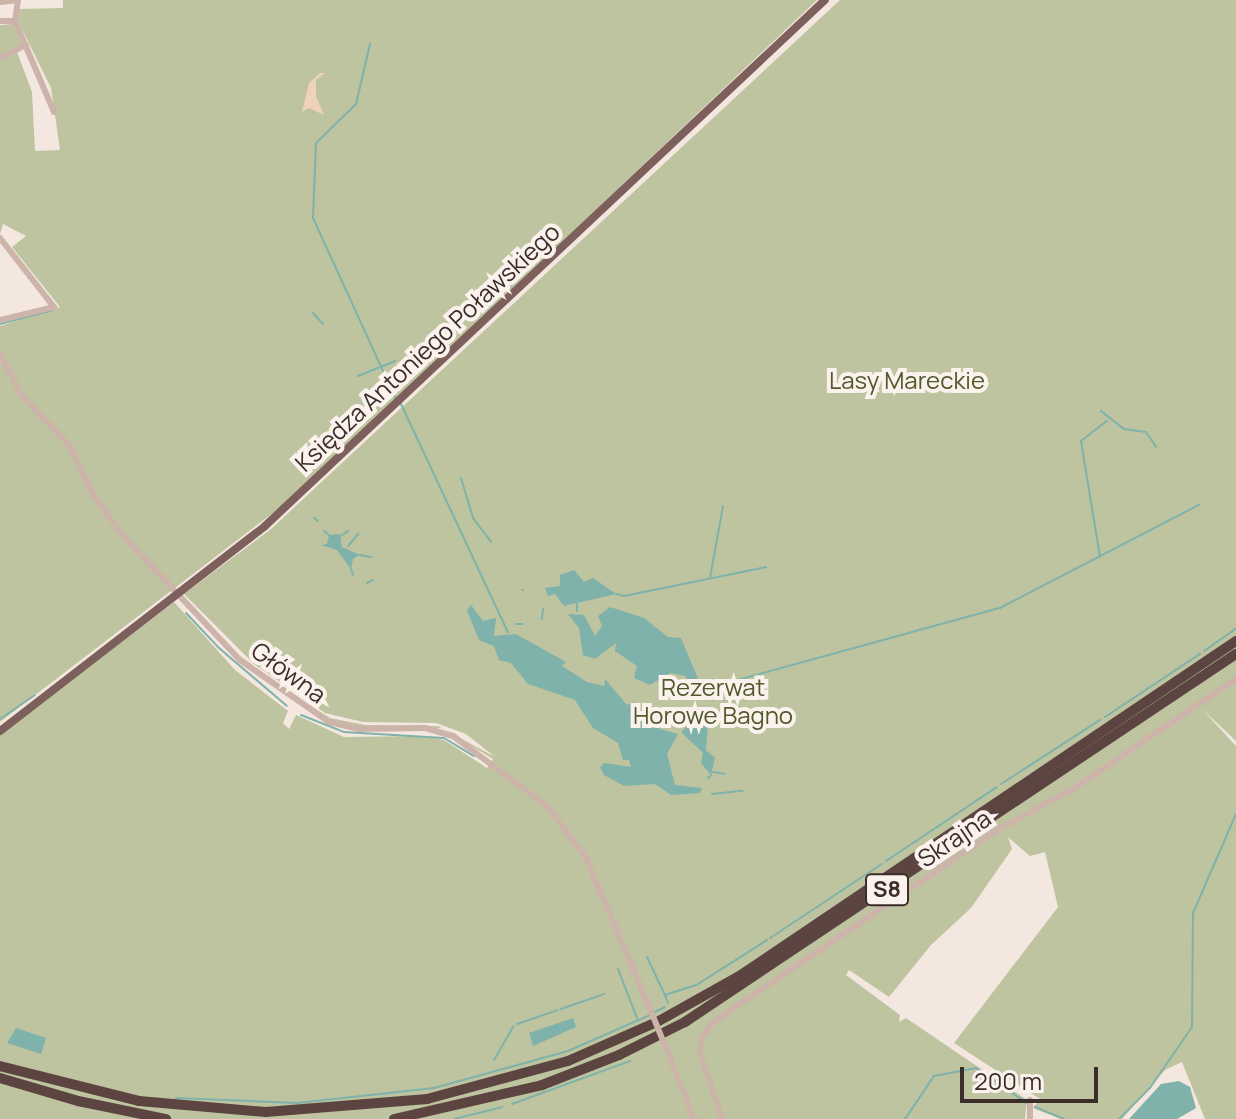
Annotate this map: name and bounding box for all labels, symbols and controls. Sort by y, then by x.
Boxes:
street label: Księdza Antoniego Poławskiego [289,217,565,477]
park label: Lasy Mareckie [829,366,985,394]
street label: Główna [246,635,332,709]
park label: Rezerwat Horowe Bagno [633,673,793,729]
street label: Skrajna [912,803,996,873]
road number: S8 [865,872,909,908]
scale bar [964,1051,1102,1101]
text: 200 m [974,1064,1042,1097]

